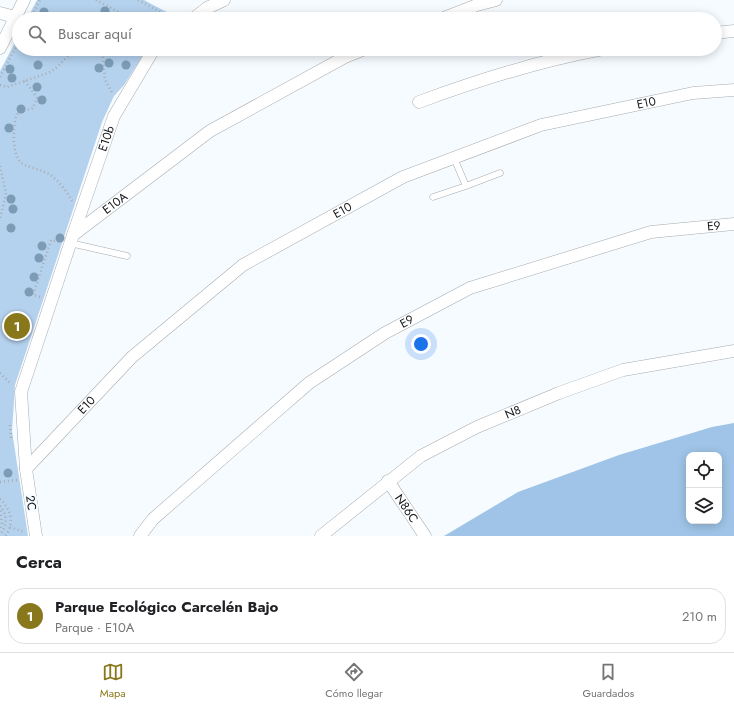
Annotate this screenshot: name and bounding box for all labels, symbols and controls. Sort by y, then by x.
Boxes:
search box [12,12,722,56]
icon: search [26,23,48,45]
text: Buscar aquí [58,23,132,45]
street label: E10 [635,92,657,114]
street label: E10b [93,123,119,154]
street label: E10A [99,188,131,219]
street label: E10 [330,198,355,223]
street label: E9 [706,216,721,236]
street label: E9 [397,310,417,333]
pin: 1 [4,311,30,341]
your location [411,334,431,354]
street label: E10 [73,392,100,418]
street label: N8 [502,401,524,423]
map controls [686,452,722,524]
button: locate [686,452,722,488]
button: layers [686,488,722,524]
street label: N86C [390,490,423,526]
street label: 2C [21,494,41,512]
text: Cerca [16,550,62,574]
text: Parque Ecológico Carcelén Bajo [55,596,278,618]
text: 1 [27,607,33,626]
text: 210 m [682,607,717,626]
text: Parque · E10A [55,618,134,637]
tab: Mapa [100,661,126,701]
tab: Cómo llegar [325,661,383,701]
tab: Guardados [582,661,634,701]

